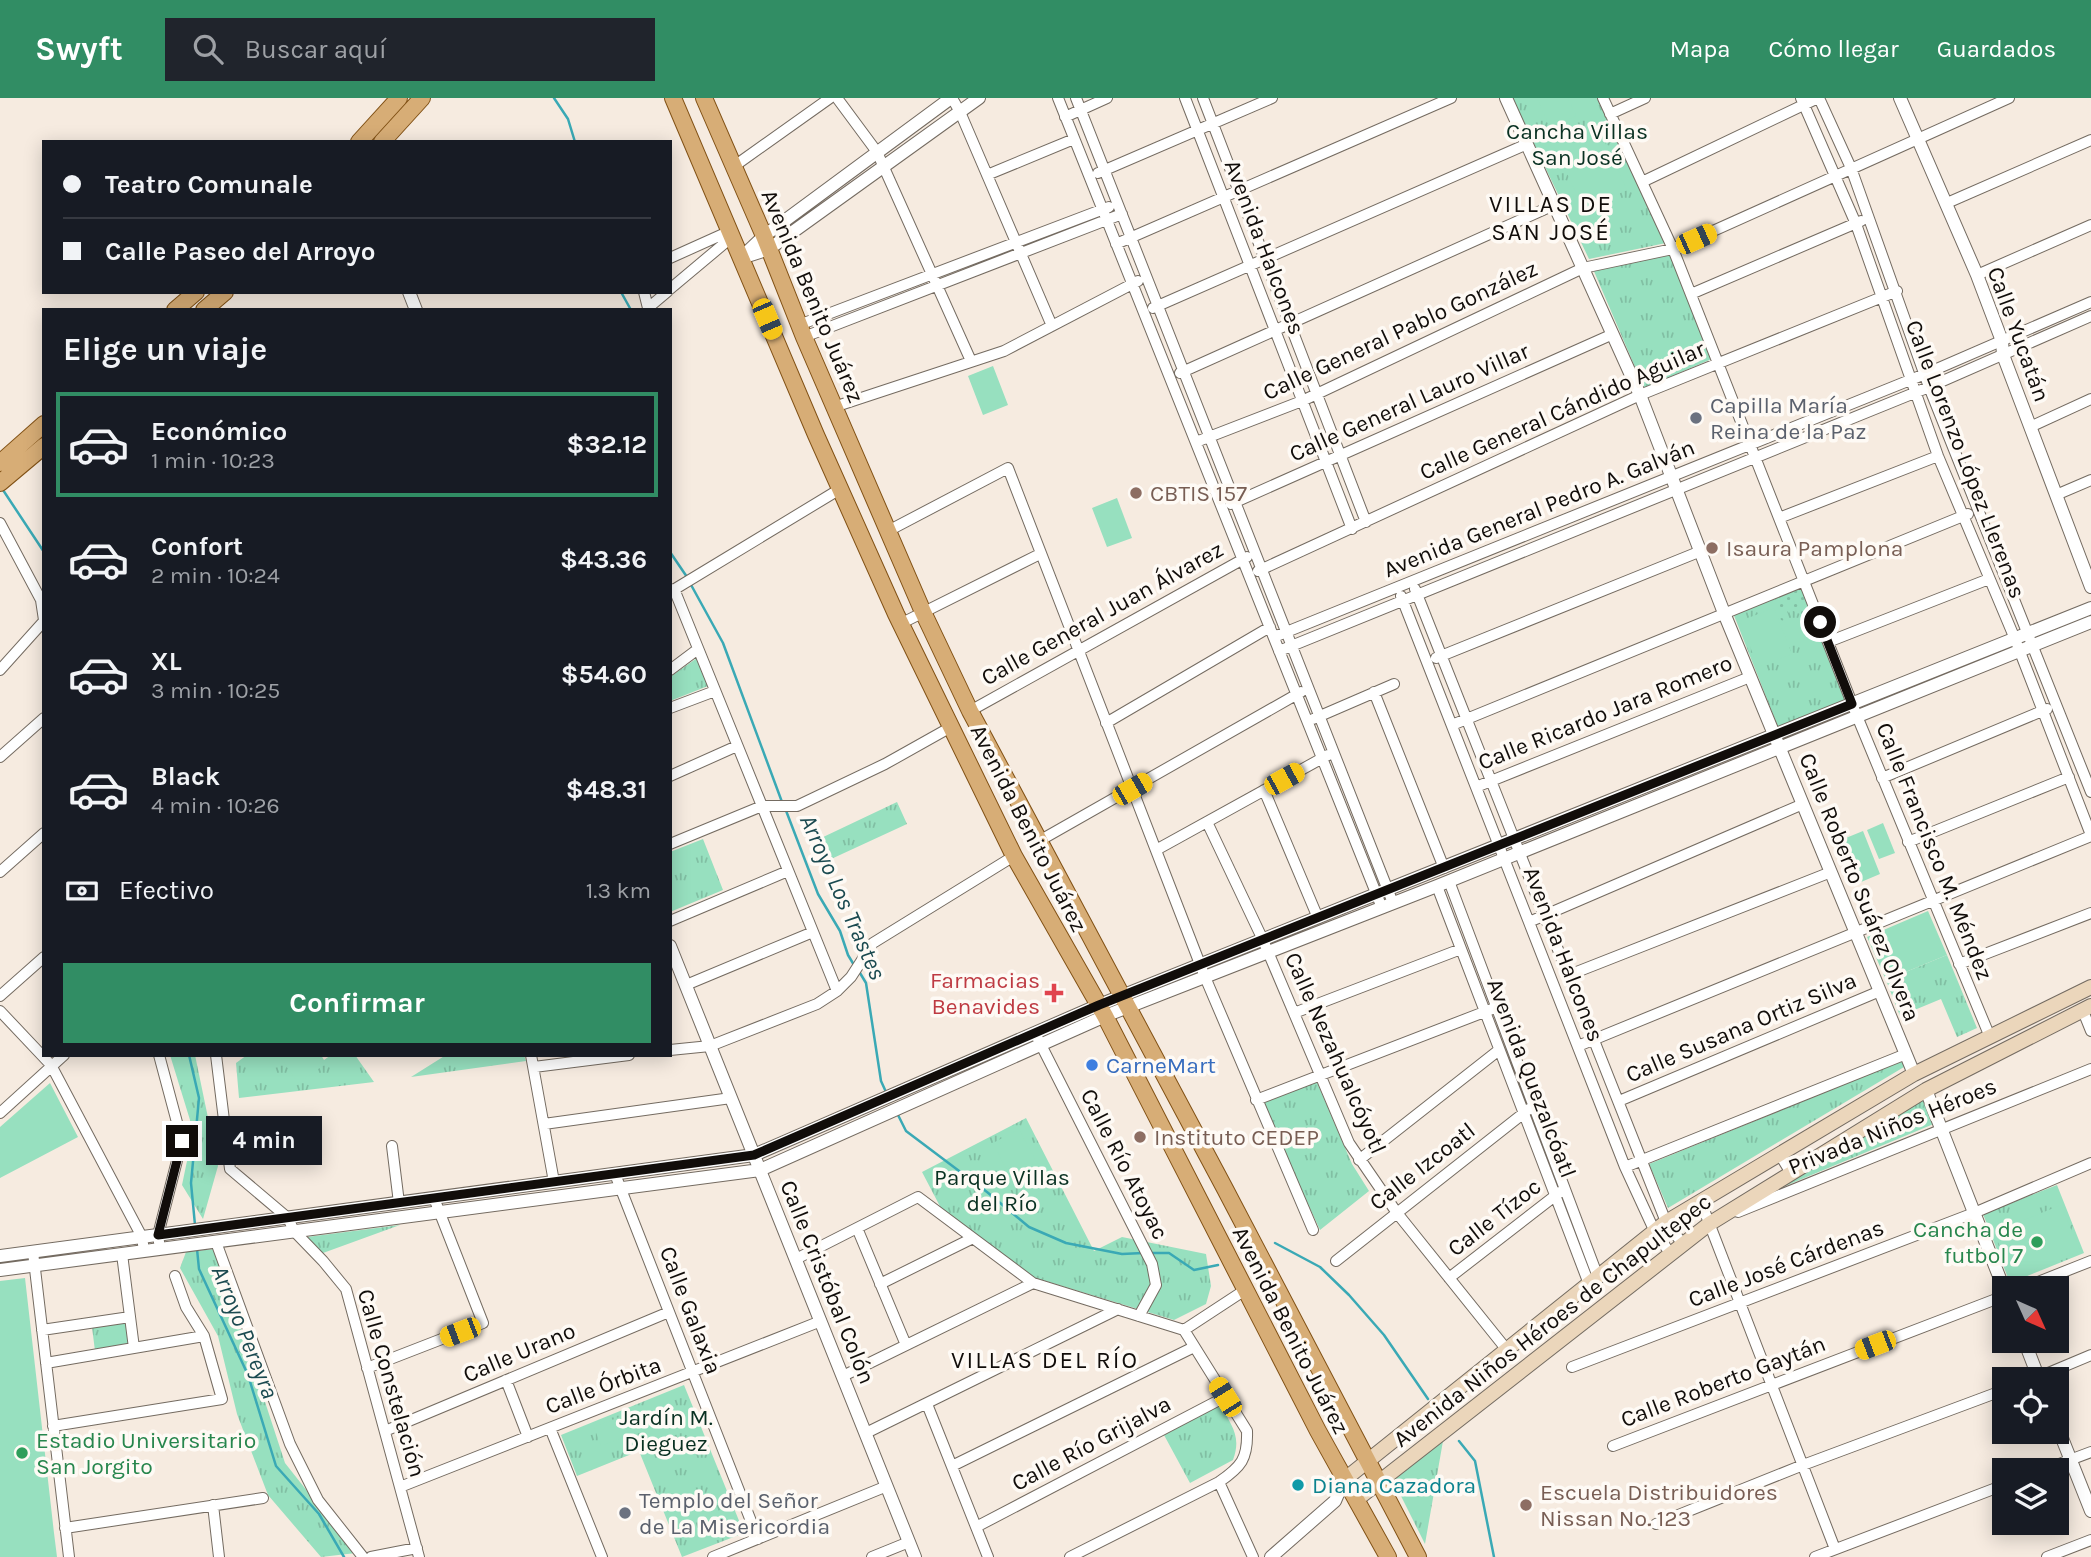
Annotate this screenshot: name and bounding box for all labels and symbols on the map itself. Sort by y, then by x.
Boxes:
park label: Cancha Villas San José [1506,118,1648,171]
street label: Avenida Halcones [1219,156,1310,338]
street label: Avenida Benito Juárez [755,186,870,407]
district label: VILLAS DE SAN JOSÉ [1489,190,1613,246]
car [1673,221,1720,257]
street label: Calle General Pablo González [1259,255,1542,406]
street label: Calle Yucatán [1982,263,2055,405]
car [750,296,785,342]
street label: Calle Lorenzo López Llerenas [1900,316,2031,602]
street label: Calle General Cándido Aguilar [1415,335,1710,486]
street label: Calle General Lauro Villar [1285,337,1534,468]
place label: Capilla María Reina de la Paz [1710,392,1867,445]
marker: Capilla María Reina de la Paz [1688,410,1704,426]
street label: Avenida General Pedro A. Galván [1380,434,1699,583]
place label: CBTIS 157 [1150,480,1247,507]
marker: CBTIS 157 [1128,485,1144,501]
place label: Isaura Pamplona [1726,535,1903,562]
street label: Calle General Juan Álvarez [977,536,1228,691]
marker: Isaura Pamplona [1704,540,1720,556]
route start [1804,606,1836,638]
street label: Calle Ricardo Jara Romero [1474,649,1736,776]
street label: Calle Francisco M. Méndez [1870,719,1999,984]
street label: Avenida Benito Juárez [965,720,1093,936]
street label: Calle Roberto Suárez Olvera [1793,749,1926,1025]
car [1261,760,1308,798]
car [1109,769,1156,809]
water label: Arroyo Los Trastes [794,810,892,984]
street label: Avenida Halcones [1518,863,1609,1045]
street label: Calle Nezahualcóyotl [1279,948,1392,1158]
place label: Farmacias Benavides [930,967,1040,1020]
street label: Calle Susana Ortiz Silva [1622,967,1861,1088]
street label: Avenida Quezalcóatl [1481,975,1582,1182]
marker: Farmacias Benavides [1046,985,1062,1001]
place label: CarneMart [1106,1052,1216,1079]
marker: CarneMart [1084,1057,1100,1073]
street label: Privada Niños Héroes [1784,1072,2000,1181]
street label: Calle Río Atoyac [1075,1084,1174,1244]
callout: 4 min [206,1116,322,1166]
street label: Calle Izcoatl [1364,1117,1480,1216]
place label: Instituto CEDEP [1154,1124,1319,1151]
route end [166,1125,198,1157]
marker: Instituto CEDEP [1132,1129,1148,1145]
park label: Parque Villas del Río [934,1164,1070,1217]
street label: Calle Tízoc [1442,1173,1546,1262]
street label: Calle Cristóbal Colón [774,1176,881,1388]
street label: Avenida Niños Héroes de Chapultepec [1388,1188,1716,1453]
street label: Calle José Cárdenas [1685,1214,1888,1313]
place label: Cancha de futbol 7 [1913,1216,2023,1269]
street label: Avenida Benito Juárez [1227,1222,1355,1438]
marker: Cancha de futbol 7 [2029,1234,2045,1250]
street label: Calle Galaxia [654,1242,727,1378]
water label: Arroyo Pereyra [206,1261,284,1403]
north arrow [1992,1276,2068,1353]
street label: Calle Constelación [352,1286,431,1480]
car [437,1315,484,1349]
street label: Calle Urano [459,1317,579,1388]
car [1852,1328,1899,1362]
street label: Calle Roberto Gaytán [1617,1330,1829,1433]
district label: VILLAS DEL RÍO [951,1345,1139,1374]
street label: Calle Órbita [541,1351,665,1420]
car [1205,1374,1246,1420]
street label: Calle Río Grijalva [1007,1390,1175,1497]
park label: Jardín M. Dieguez [619,1404,713,1457]
place label: Estadio Universitario San Jorgito [36,1427,256,1480]
marker: Estadio Universitario San Jorgito [14,1445,30,1461]
place label: Diana Cazadora [1312,1472,1476,1499]
marker: Diana Cazadora [1290,1477,1306,1493]
place label: Escuela Distribuidores Nissan No. 123 [1540,1479,1778,1532]
place label: Templo del Señor de La Misericordia [639,1487,830,1540]
marker: Escuela Distribuidores Nissan No. 123 [1518,1497,1534,1513]
marker: Templo del Señor de La Misericordia [617,1505,633,1521]

